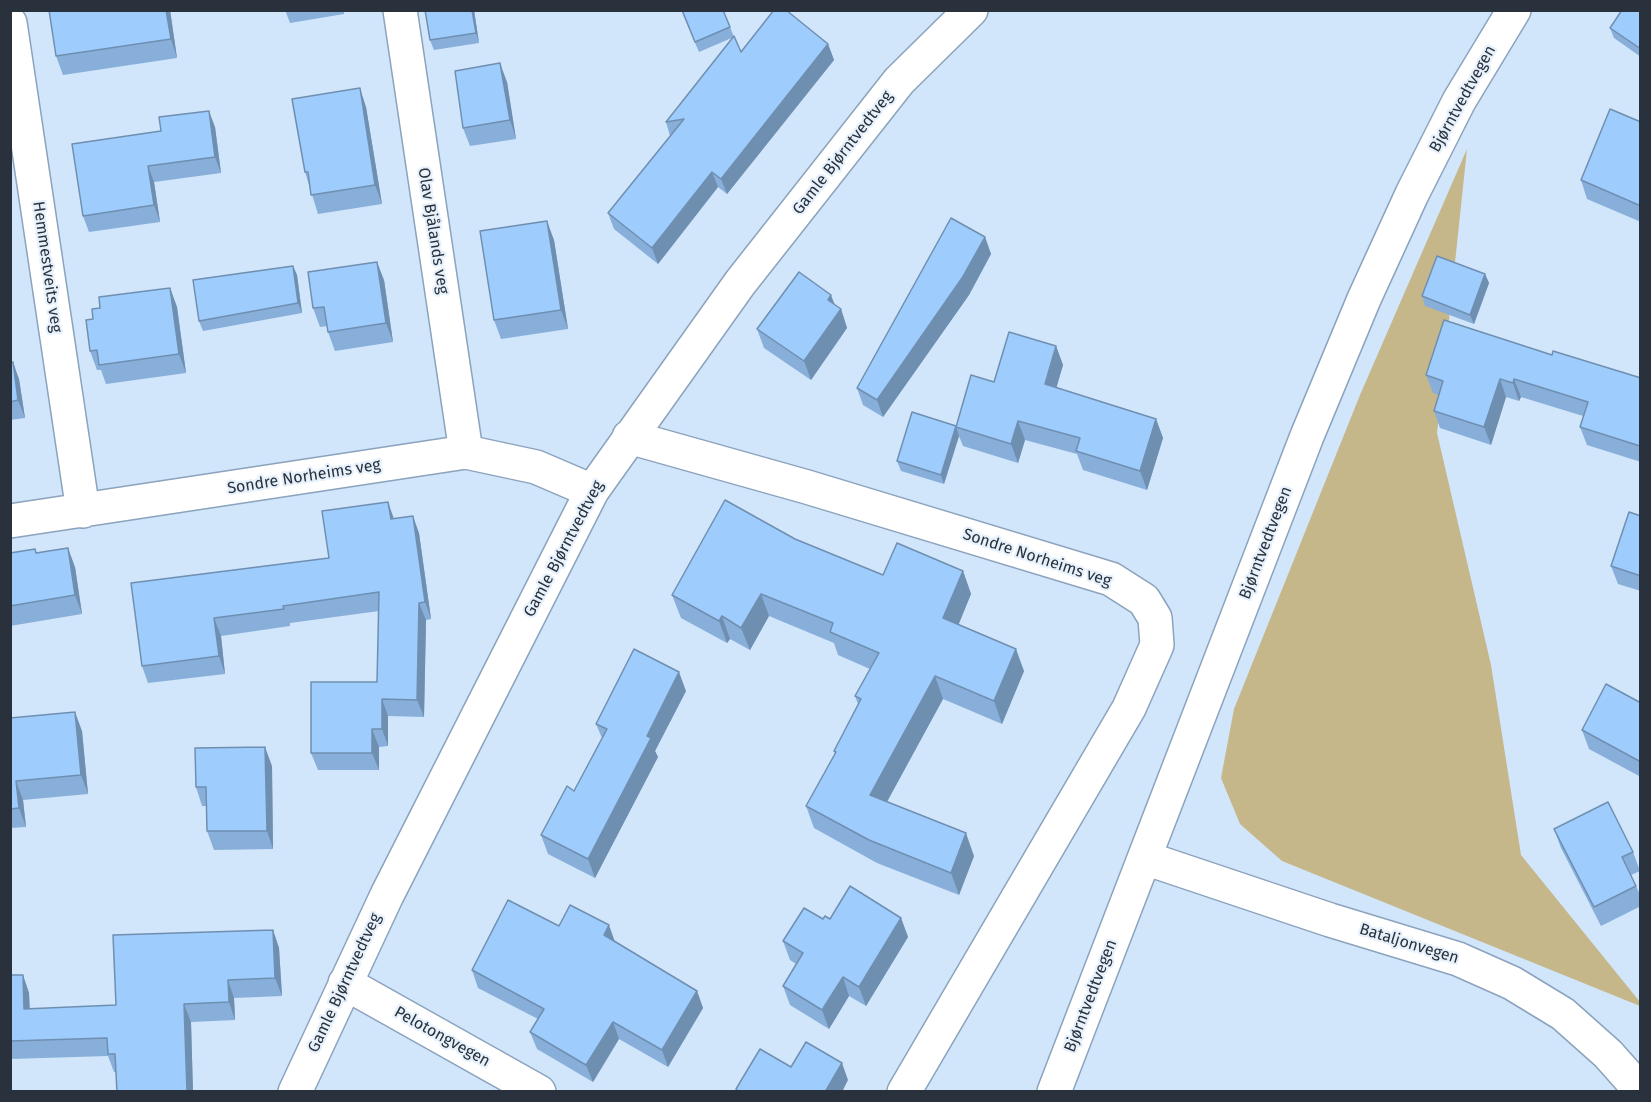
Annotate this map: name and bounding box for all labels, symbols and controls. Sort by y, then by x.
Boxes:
street label: Bjørntvedtvegen [1426,42,1500,156]
street label: Gamle Bjørntvedtveg [789,87,897,219]
street label: Olav Bjålands veg [414,166,452,296]
street label: Hemmestveits veg [28,200,66,334]
street label: Sondre Norheims veg [226,455,382,499]
street label: Gamle Bjørntvedtveg [520,478,608,620]
street label: Bjørntvedtvegen [1236,484,1296,602]
street label: Sondre Norheims veg [960,525,1114,591]
street label: Gamle Bjørntvedtveg [304,910,386,1056]
street label: Bataljonvegen [1357,920,1461,968]
street label: Bjørntvedtvegen [1061,937,1121,1055]
street label: Pelotongvegen [391,1003,493,1071]

